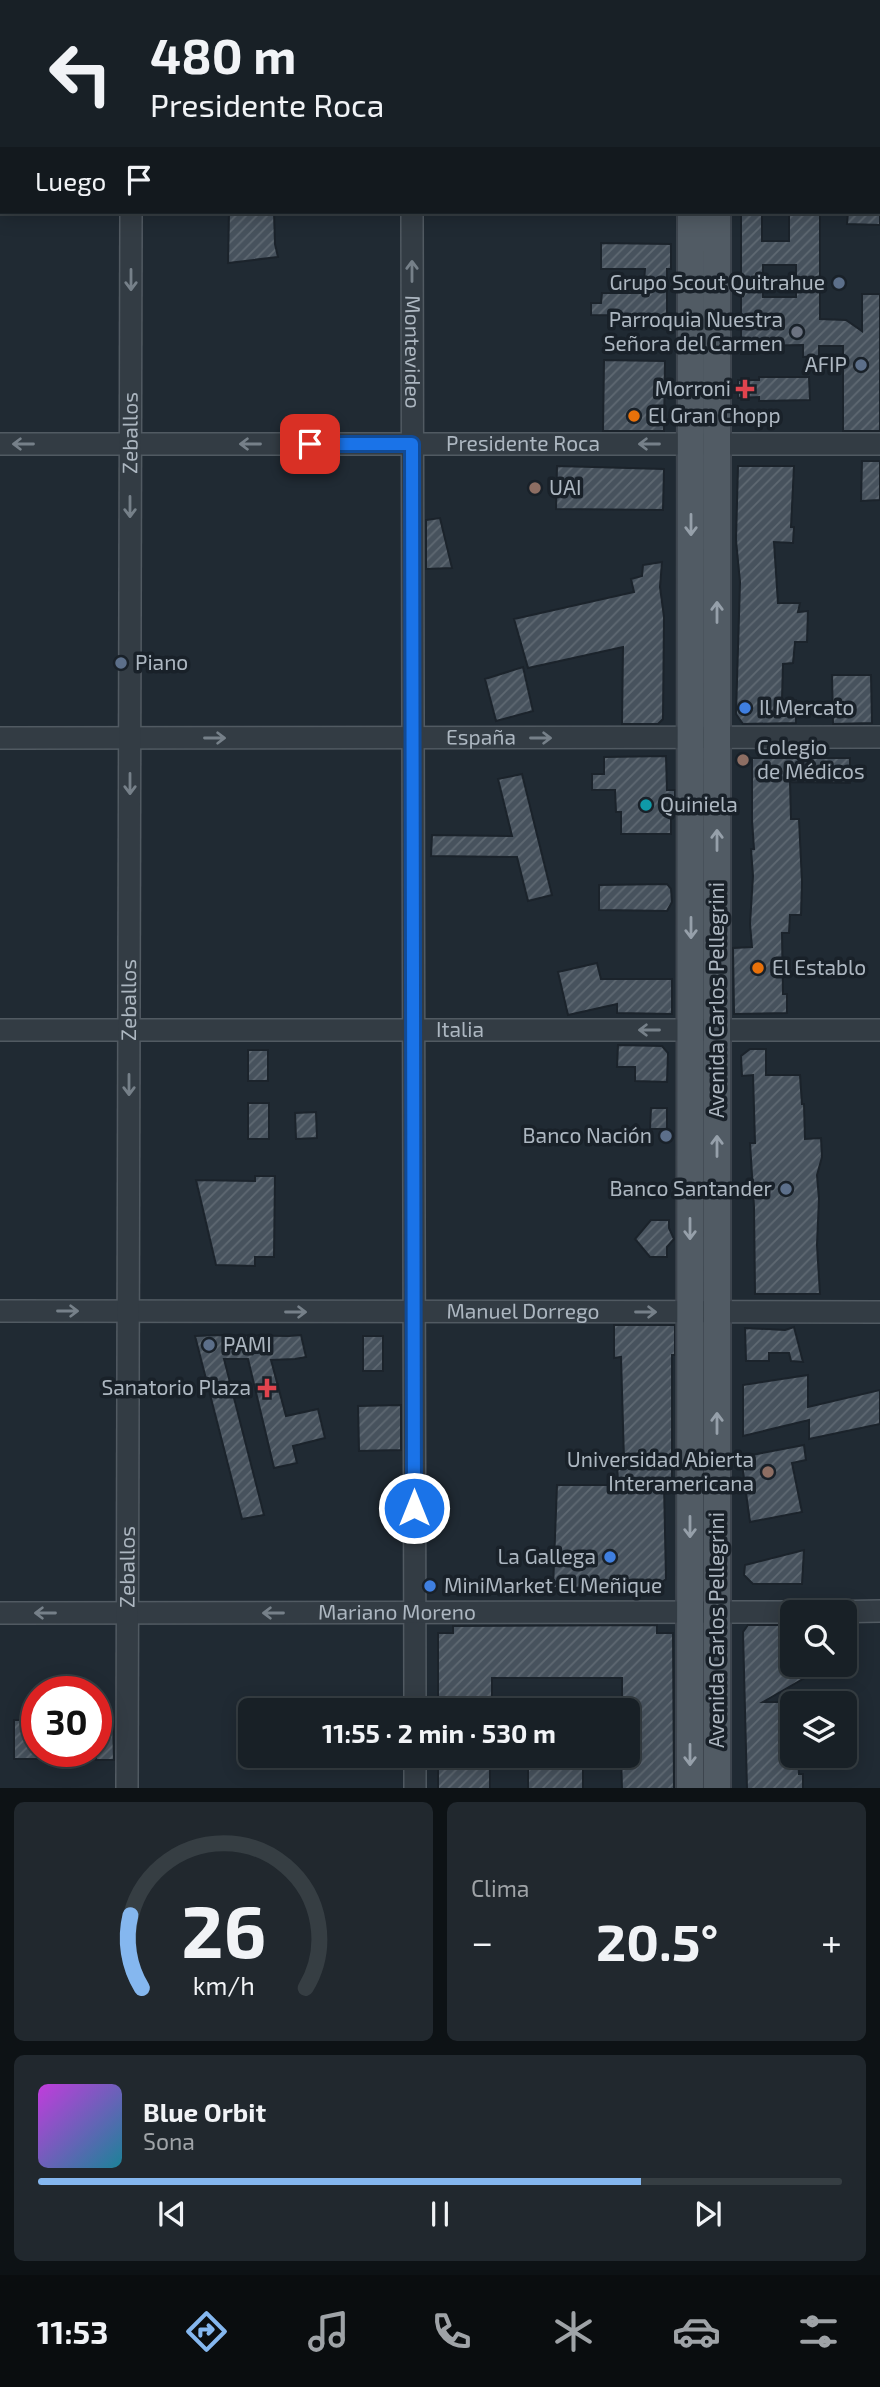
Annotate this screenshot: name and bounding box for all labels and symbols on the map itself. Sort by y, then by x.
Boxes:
one-way arrow [405,260,419,283]
one-way arrow [124,268,138,291]
place label: Grupo Scout Quitrahue [610,269,825,295]
marker: Grupo Scout Quitrahue [831,275,847,291]
street label: Montevideo [401,295,426,409]
place label: Parroquia Nuestra Señora del Carmen [604,306,783,355]
marker: Parroquia Nuestra Señora del Carmen [789,324,805,340]
place label: AFIP [805,351,847,376]
marker: AFIP [853,357,869,373]
place label: Morroni [655,375,731,400]
marker: Morroni [737,381,753,397]
street label: Zeballos [116,392,142,474]
place label: El Gran Chopp [648,402,781,427]
marker: El Gran Chopp [626,408,642,424]
pin [280,414,340,474]
street label: Presidente Roca [446,430,600,455]
one-way arrow [11,437,34,451]
one-way arrow [239,437,262,451]
one-way arrow [638,437,661,451]
place label: UAI [549,474,581,499]
marker: UAI [527,480,543,496]
one-way arrow [123,496,137,519]
one-way arrow [684,513,698,536]
one-way arrow [710,601,724,624]
place label: Piano [135,649,188,674]
marker: Piano [113,655,129,671]
place label: Il Mercato [759,694,854,719]
marker: Il Mercato [737,700,753,716]
street label: España [446,723,516,748]
one-way arrow [203,731,226,745]
one-way arrow [529,731,552,745]
place label: Colegio de Médicos [757,734,865,783]
marker: Colegio de Médicos [735,752,751,768]
one-way arrow [123,772,137,795]
place label: Quiniela [660,791,738,817]
marker: Quiniela [638,797,654,813]
one-way arrow [710,828,724,851]
street label: Avenida Carlos Pellegrini [703,882,728,1118]
one-way arrow [684,917,698,940]
place label: El Establo [772,954,866,979]
street label: Zeballos [115,959,140,1041]
marker: El Establo [750,960,766,976]
street label: Italia [436,1016,484,1041]
one-way arrow [638,1023,661,1037]
one-way arrow [122,1073,136,1096]
place label: Banco Nación [523,1122,652,1147]
marker: Banco Nación [658,1128,674,1144]
one-way arrow [710,1135,724,1158]
place label: Banco Santander [610,1175,773,1200]
marker: Banco Santander [778,1181,794,1197]
one-way arrow [683,1218,697,1241]
street label: Manuel Dorrego [446,1298,600,1323]
one-way arrow [56,1304,79,1318]
one-way arrow [284,1305,307,1319]
one-way arrow [634,1305,657,1319]
place label: PAMI [223,1331,272,1356]
marker: PAMI [201,1337,217,1353]
place label: Sanatorio Plaza [101,1374,251,1399]
marker: Sanatorio Plaza [257,1378,277,1398]
one-way arrow [710,1412,724,1435]
place label: Universidad Abierta Interamericana [567,1446,754,1495]
marker: Universidad Abierta Interamericana [760,1464,776,1480]
position arrow [377,1471,451,1545]
street label: Avenida Carlos Pellegrini [703,1512,728,1748]
one-way arrow [683,1516,697,1539]
street label: Zeballos [113,1526,139,1608]
place label: La Gallega [497,1543,596,1568]
marker: La Gallega [602,1549,618,1565]
place label: MiniMarket El Meñique [444,1572,662,1597]
marker: MiniMarket El Meñique [422,1578,438,1594]
street label: Mariano Moreno [318,1598,476,1624]
one-way arrow [34,1606,57,1620]
one-way arrow [261,1606,284,1620]
speed limit sign: 30 [21,1676,112,1767]
one-way arrow [683,1743,697,1766]

